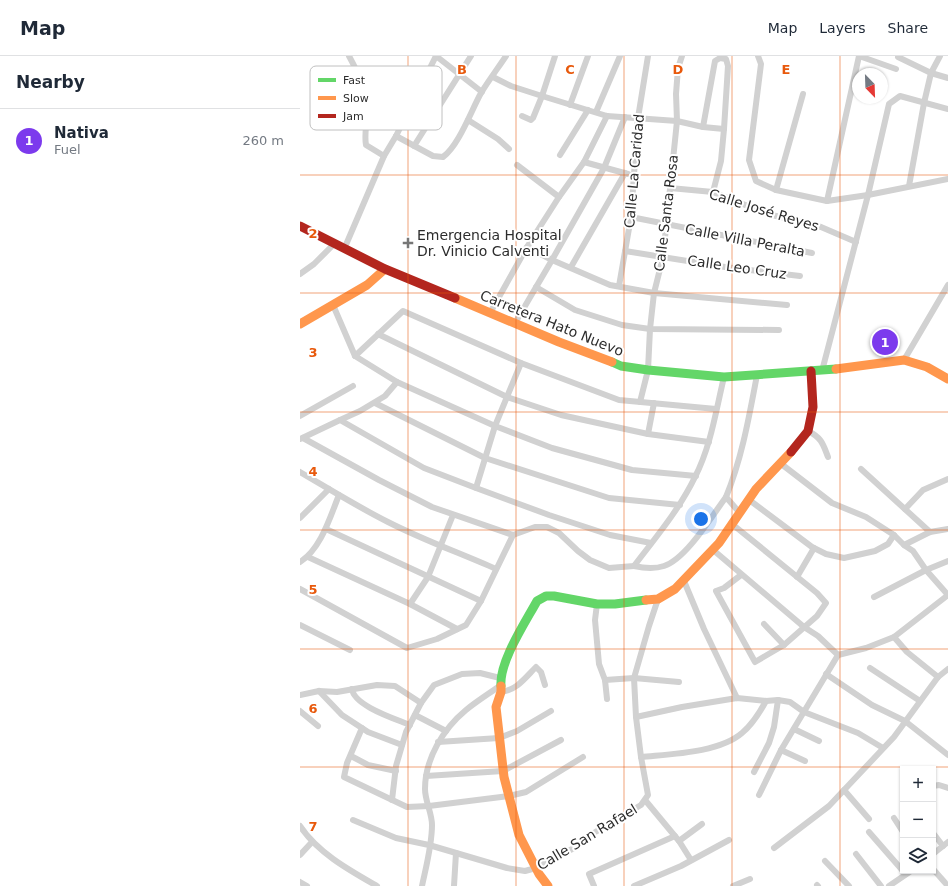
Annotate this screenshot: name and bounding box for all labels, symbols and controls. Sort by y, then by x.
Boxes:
text: Map [20,17,65,39]
text: Map [768,20,797,36]
text: Layers [819,20,866,36]
text: Share [888,20,928,36]
text: B [457,62,467,77]
text: C [565,62,575,77]
text: D [673,62,684,77]
text: E [782,62,790,77]
legend [310,66,442,130]
north arrow [852,68,888,104]
text: Nearby [16,72,85,92]
text: Fast [343,74,366,87]
text: Slow [343,92,369,105]
text: Jam [342,110,364,123]
street label: Calle La Caridad [621,113,647,229]
text: Nativa [54,124,109,142]
text: 1 [24,133,34,148]
text: 260 m [242,133,284,148]
text: Fuel [54,142,81,157]
street label: Calle Santa Rosa [651,154,681,272]
street label: Calle José Reyes [707,186,821,234]
street label: Calle Villa Peralta [684,221,806,259]
text: 2 [308,226,318,241]
place label: Emergencia Hospital Dr. Vinicio Calventi [417,227,562,259]
marker: Emergencia Hospital Dr. Vinicio Calventi [402,237,414,249]
street label: Calle Leo Cruz [686,252,788,282]
street label: Carretera Hato Nuevo [478,287,626,359]
pin: 1 [872,327,898,357]
text: 3 [308,345,318,360]
text: 4 [308,464,318,479]
your location [691,509,711,529]
text: 5 [308,582,318,597]
text: 6 [308,701,318,716]
map controls [900,766,936,874]
button: + [900,766,936,802]
street label: Calle San Rafael [534,801,640,873]
button: − [900,802,936,838]
text: 7 [308,819,318,834]
button: layers [900,838,936,874]

